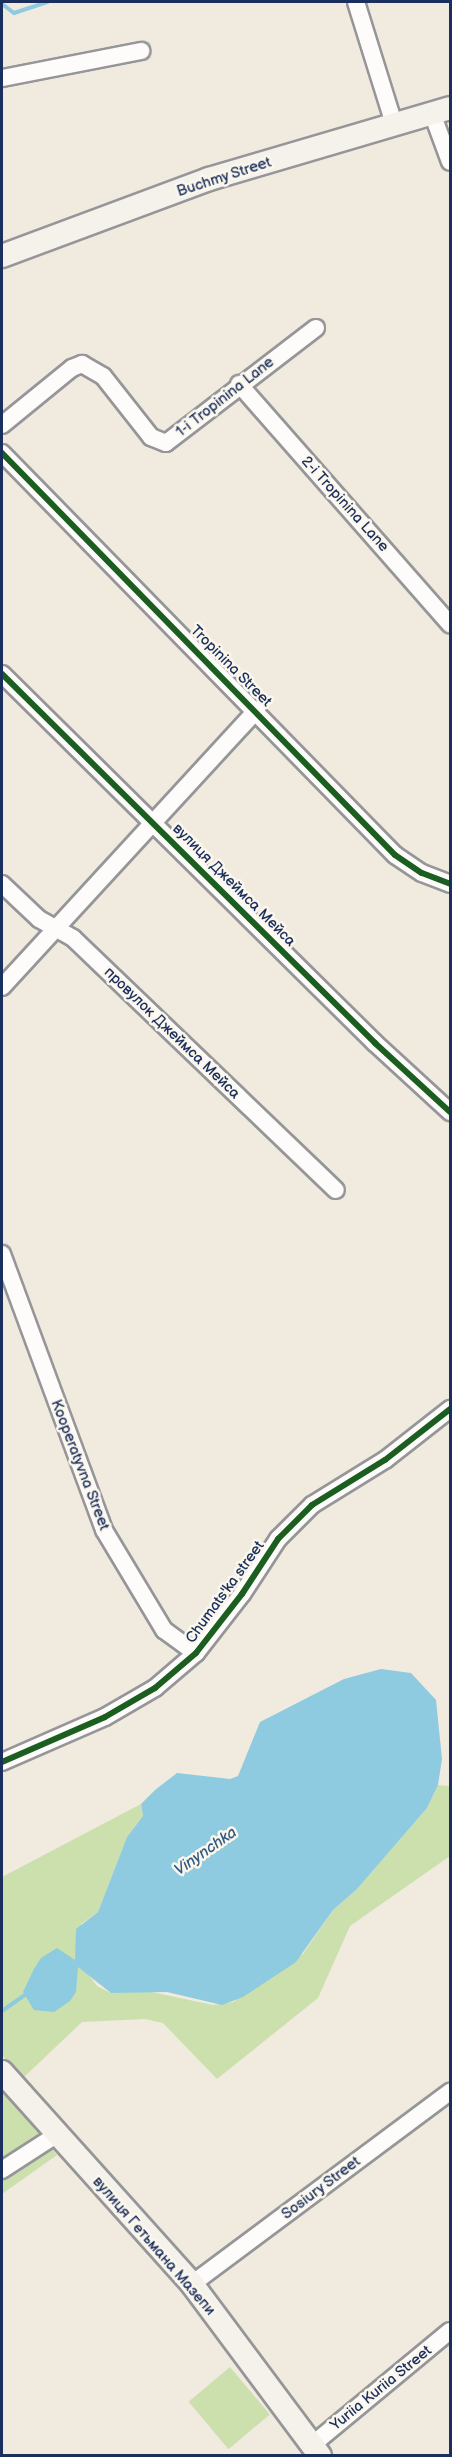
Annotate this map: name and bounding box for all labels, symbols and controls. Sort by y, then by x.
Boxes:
street label: Buchmy Street [174,153,274,201]
street label: 1-i Tropinina Lane [172,353,278,441]
street label: 2-i Tropinina Lane [297,452,393,556]
street label: Tropinina Street [186,621,276,711]
street label: вулиця Джеймса Мейса [169,820,299,950]
street label: провулок Джеймса Мейса [100,963,244,1103]
street label: Kooperatyvna Street [47,1397,113,1533]
street label: Chumats'ka street [182,1537,268,1647]
water label: Vinynchka [171,1823,241,1881]
street label: Sosiury Street [278,2152,364,2224]
street label: вулиця Гетьмана Мазепи [89,2173,219,2319]
street label: Yuriia Kuriia Street [327,2342,435,2434]

